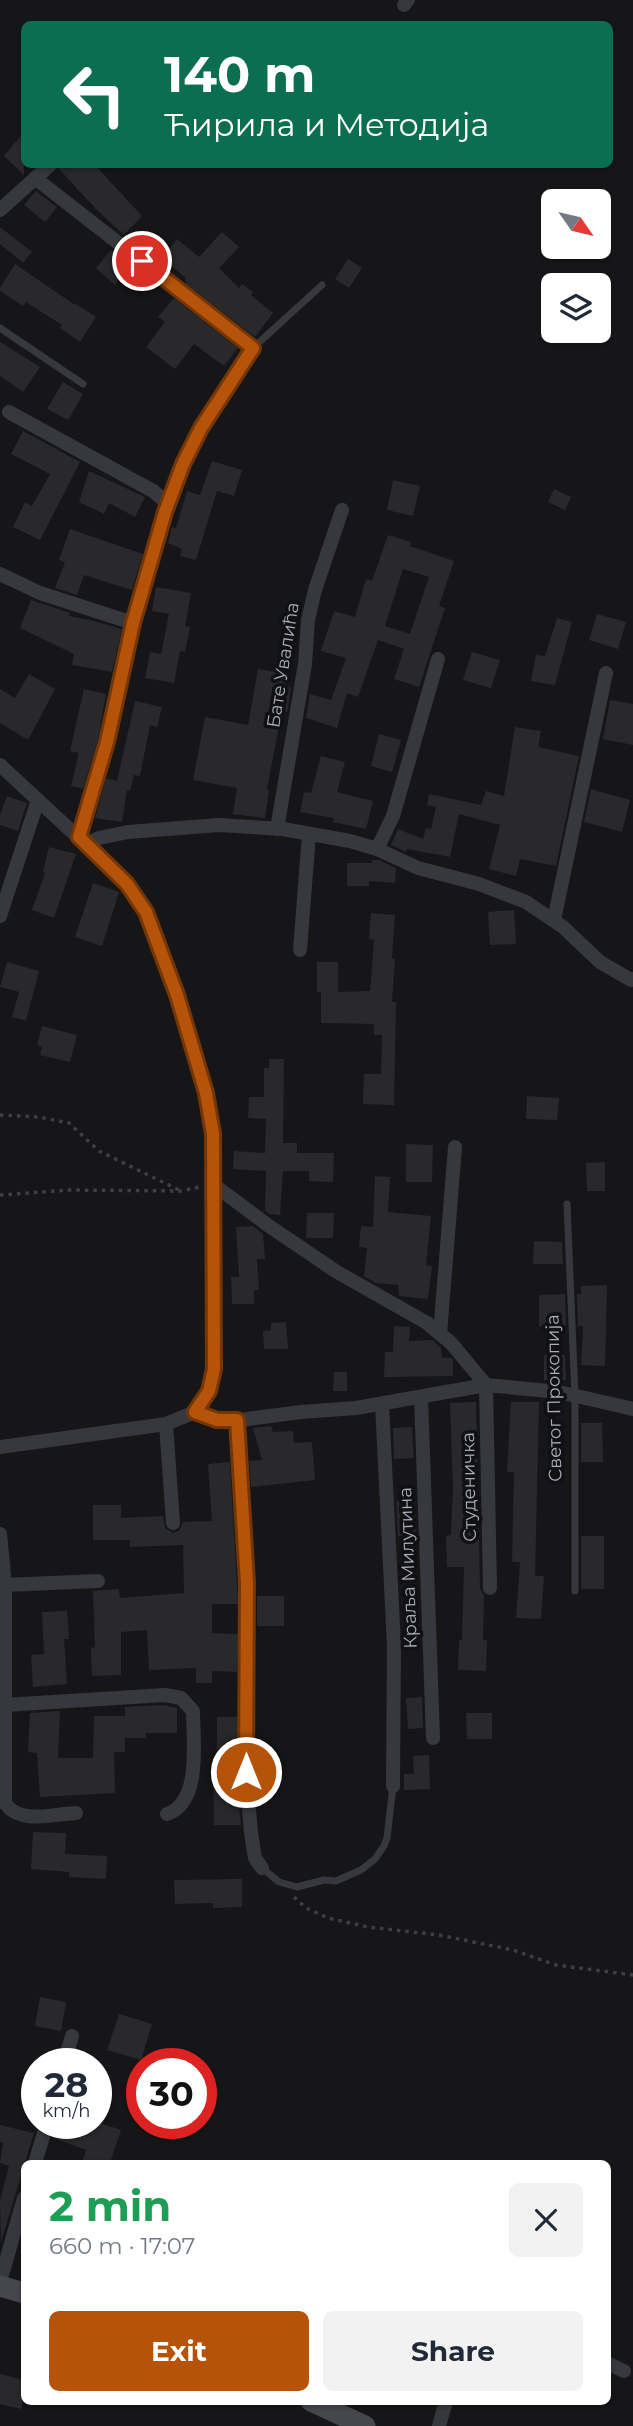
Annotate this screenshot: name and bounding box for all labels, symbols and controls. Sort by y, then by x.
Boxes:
text: 140 m [164,45,316,104]
icon: left [49,49,140,140]
text: Ћирила и Методија [164,105,489,144]
north arrow [541,189,611,259]
map controls [541,189,611,343]
pin [112,231,172,291]
icon: arrive [123,242,161,280]
button: layers [541,273,611,343]
street label: Бате Увалића [262,601,304,729]
street label: Светог Прокопија [542,1314,566,1482]
street label: Студеничка [457,1432,481,1542]
street label: Краља Милутина [394,1487,422,1649]
position arrow [209,1735,283,1809]
speed limit sign: 30 [126,2048,217,2139]
text: 28 [45,2063,88,2106]
text: km/h [42,2100,91,2122]
text: 2 min [49,2180,171,2232]
button: close [509,2183,583,2257]
text: 660 m · 17:07 [49,2232,195,2260]
button: Exit [49,2311,309,2391]
button: Share [323,2311,583,2391]

